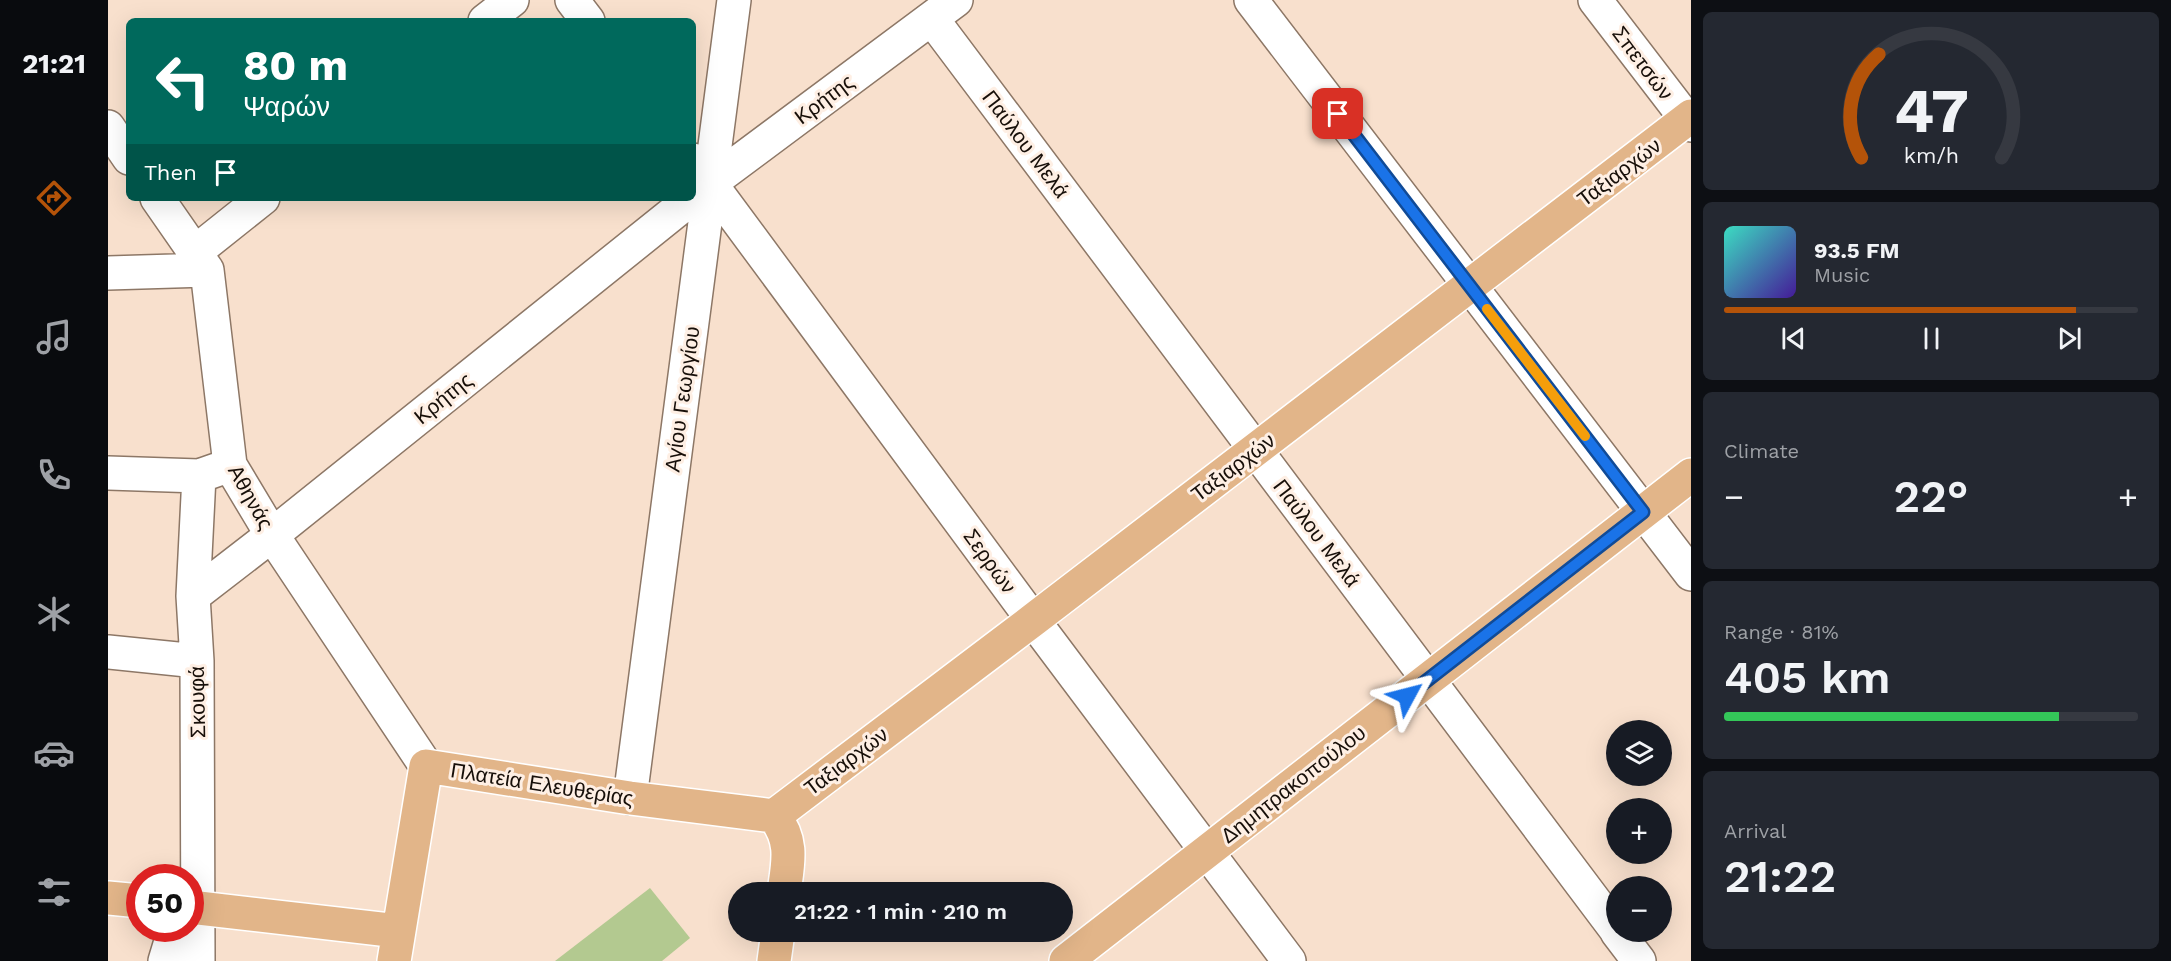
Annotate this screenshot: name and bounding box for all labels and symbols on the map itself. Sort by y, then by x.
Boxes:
street label: Σπετσών [1607,21,1679,105]
street label: Κρήτης [789,69,859,129]
street label: Παύλου Μελά [977,85,1075,203]
pin [1312,88,1363,139]
street label: Ταξιαρχών [1572,132,1666,212]
street label: Αγίου Γεωργίου [659,325,705,473]
street label: Κρήτης [409,367,477,429]
street label: Ταξιαρχών [1186,427,1280,507]
street label: Αθηνάς [223,460,279,534]
street label: Παύλου Μελά [1268,474,1366,592]
street label: Σερρών [958,524,1022,598]
position arrow [1375,664,1439,728]
street label: Σκουφά [184,666,210,738]
street label: Δημητρακοπούλου [1216,720,1370,848]
street label: Ταξιαρχών [799,721,893,801]
street label: Πλατεία Ελευθερίας [449,757,635,811]
speed limit sign: 50 [126,864,204,942]

